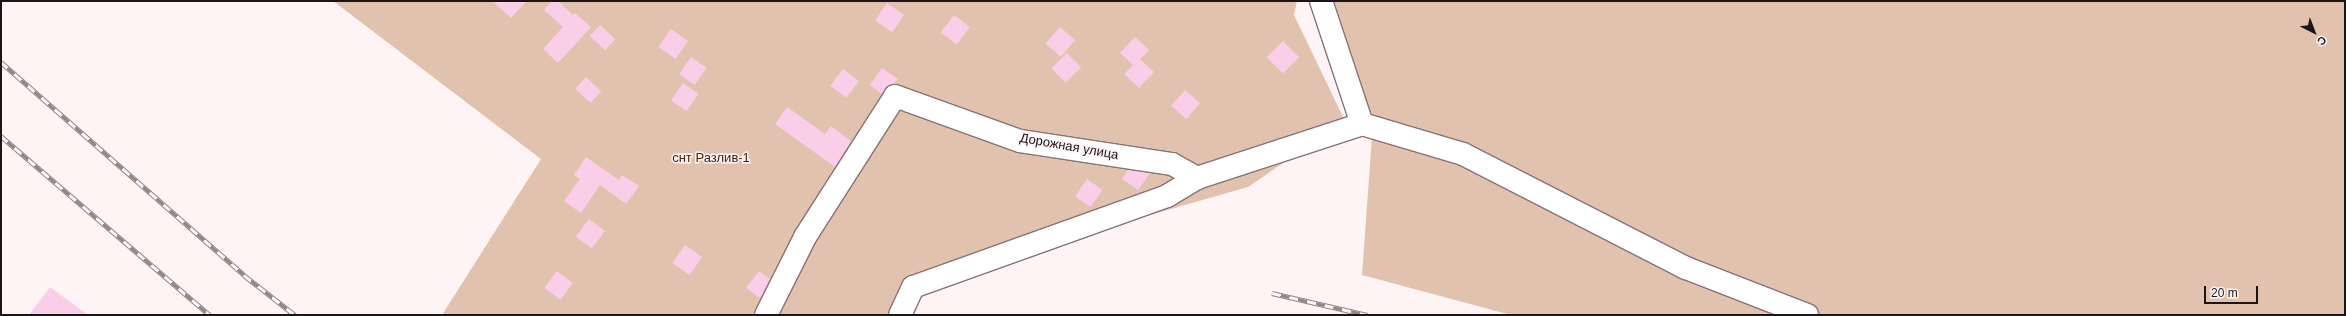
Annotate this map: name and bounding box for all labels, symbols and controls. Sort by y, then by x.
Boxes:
north arrow [2294,12,2334,52]
text: С [2315,34,2329,48]
street label: Дорожная улица [1018,131,1120,163]
park label: снт Разлив-1 [672,150,750,166]
scale bar [2206,278,2260,304]
text: 20 m [2211,286,2238,300]

